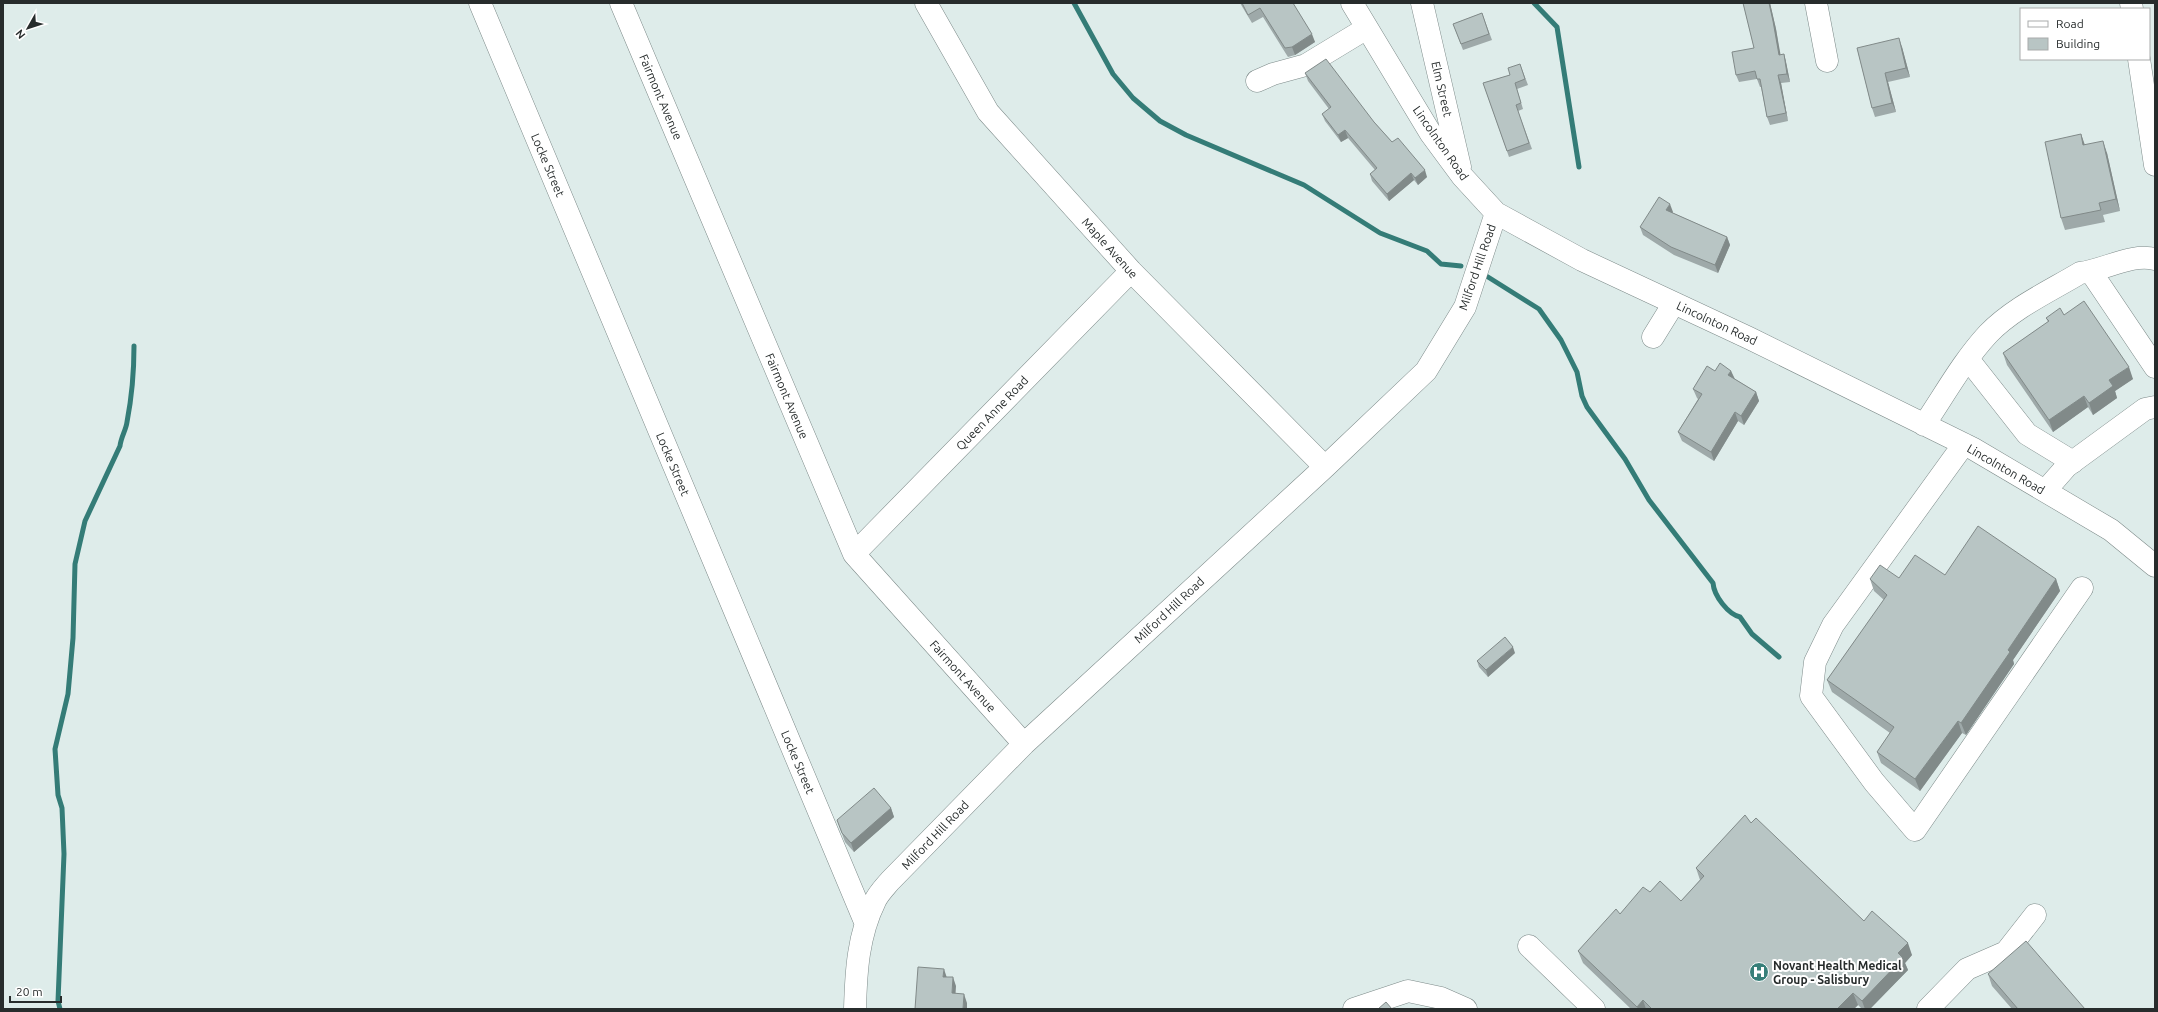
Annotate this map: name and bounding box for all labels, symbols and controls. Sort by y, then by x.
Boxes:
north arrow [8,8,48,48]
legend [2020,8,2150,60]
text: Road [2056,17,2084,30]
text: N [13,27,27,41]
text: Building [2056,37,2100,50]
street label: Fairmont Avenue [637,52,685,142]
street label: Elm Street [1429,60,1455,118]
street label: Lincolnton Road [1411,103,1471,183]
street label: Locke Street [529,131,567,199]
street label: Maple Avenue [1080,215,1140,281]
street label: Milford Hill Road [1456,222,1498,312]
street label: Lincolnton Road [1675,299,1759,347]
street label: Fairmont Avenue [763,351,811,441]
street label: Queen Anne Road [953,373,1031,453]
street label: Locke Street [654,430,692,498]
street label: Lincolnton Road [1965,442,2047,496]
street label: Milford Hill Road [1132,574,1206,646]
street label: Fairmont Avenue [928,638,998,714]
street label: Locke Street [779,728,817,796]
street label: Milford Hill Road [899,798,971,872]
place label: Novant Health Medical Group - Salisbury [1773,959,1902,986]
hospital icon: Novant Health Medical Group - Salisbury [1748,961,1770,983]
scale bar [10,978,61,1004]
text: 20 m [16,985,43,998]

